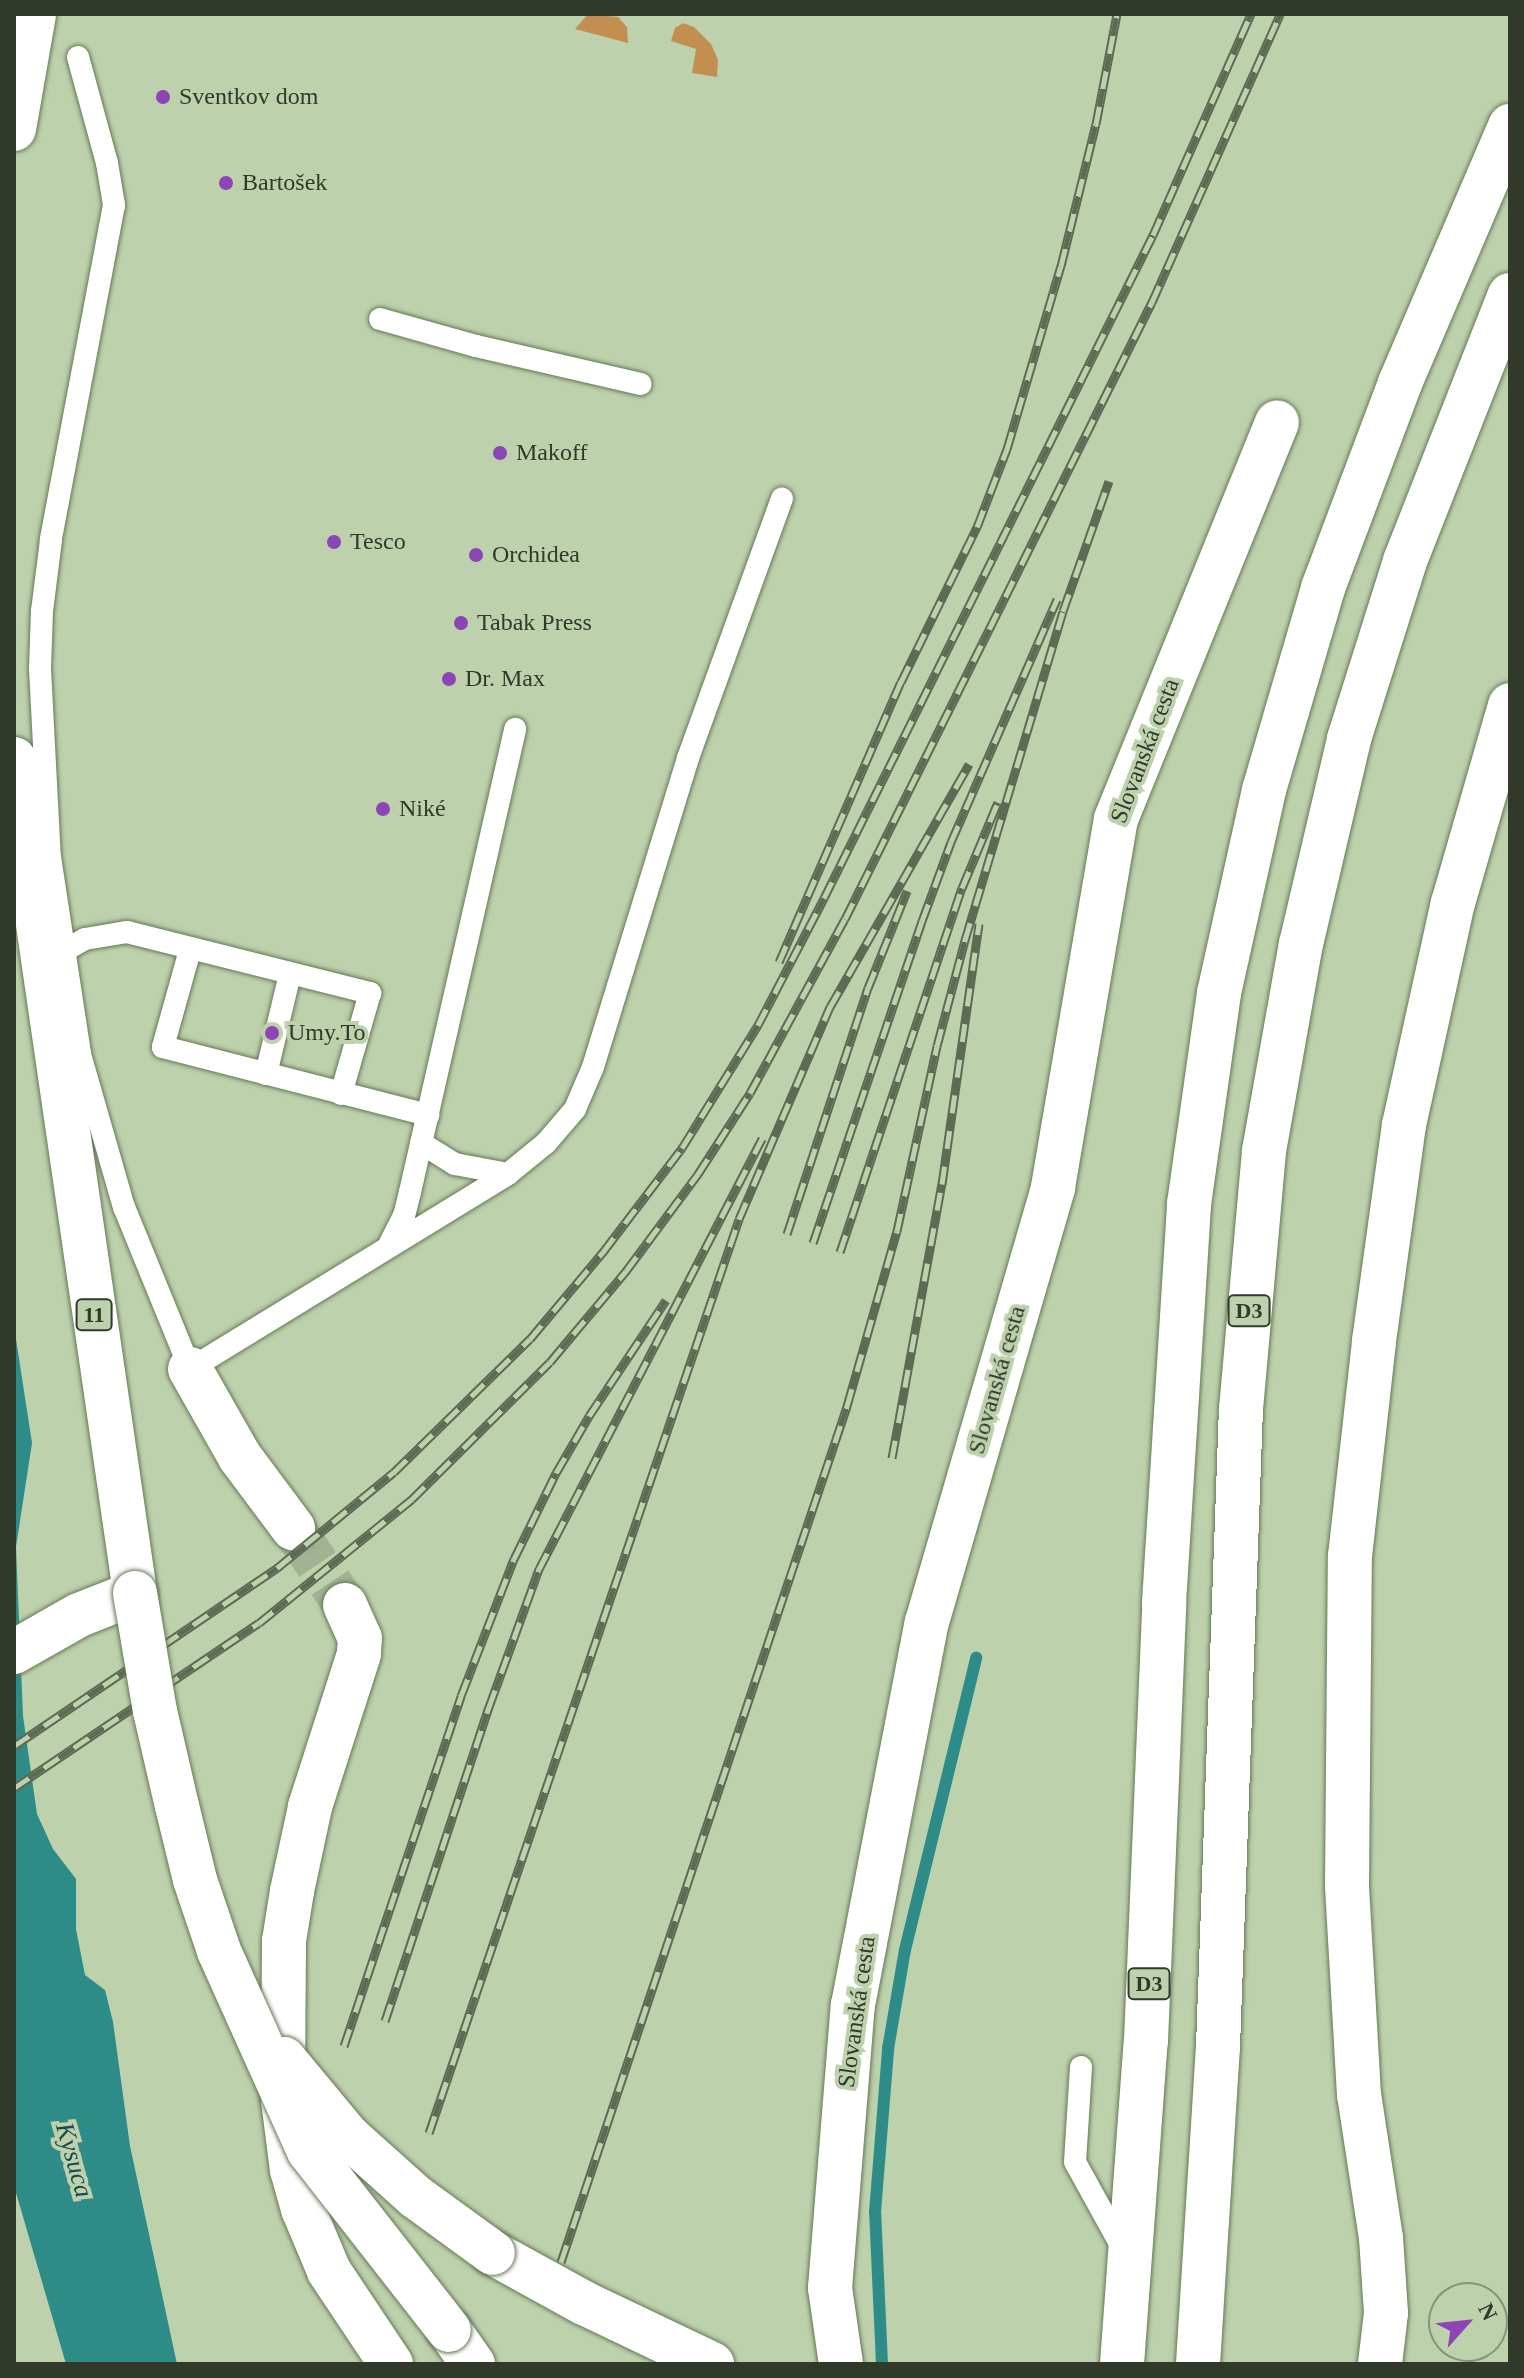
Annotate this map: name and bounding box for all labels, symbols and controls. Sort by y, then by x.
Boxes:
place label: Sventkov dom [179,83,318,111]
marker: Sventkov dom [154,88,172,106]
place label: Bartošek [242,169,327,197]
marker: Bartošek [217,174,235,192]
place label: Makoff [516,439,588,467]
marker: Makoff [491,444,509,462]
place label: Tesco [350,528,406,556]
marker: Tesco [325,533,343,551]
place label: Orchidea [492,541,580,569]
marker: Orchidea [467,546,485,564]
place label: Tabak Press [477,609,592,637]
marker: Tabak Press [452,614,470,632]
place label: Dr. Max [465,665,545,693]
marker: Dr. Max [440,670,458,688]
street label: Slovanská cesta [1104,675,1186,827]
place label: Niké [399,795,446,823]
marker: Niké [374,800,392,818]
place label: Umy.To [288,1019,365,1047]
marker: Umy.To [263,1024,281,1042]
road number: D3 [1227,1293,1271,1329]
road number: 11 [74,1297,114,1333]
street label: Slovanská cesta [962,1303,1032,1457]
street label: Slovanská cesta [832,1934,882,2090]
road number: D3 [1127,1966,1171,2002]
water label: Kysuca [48,2119,100,2201]
north arrow [1428,2282,1508,2362]
text: N [1473,2299,1503,2325]

